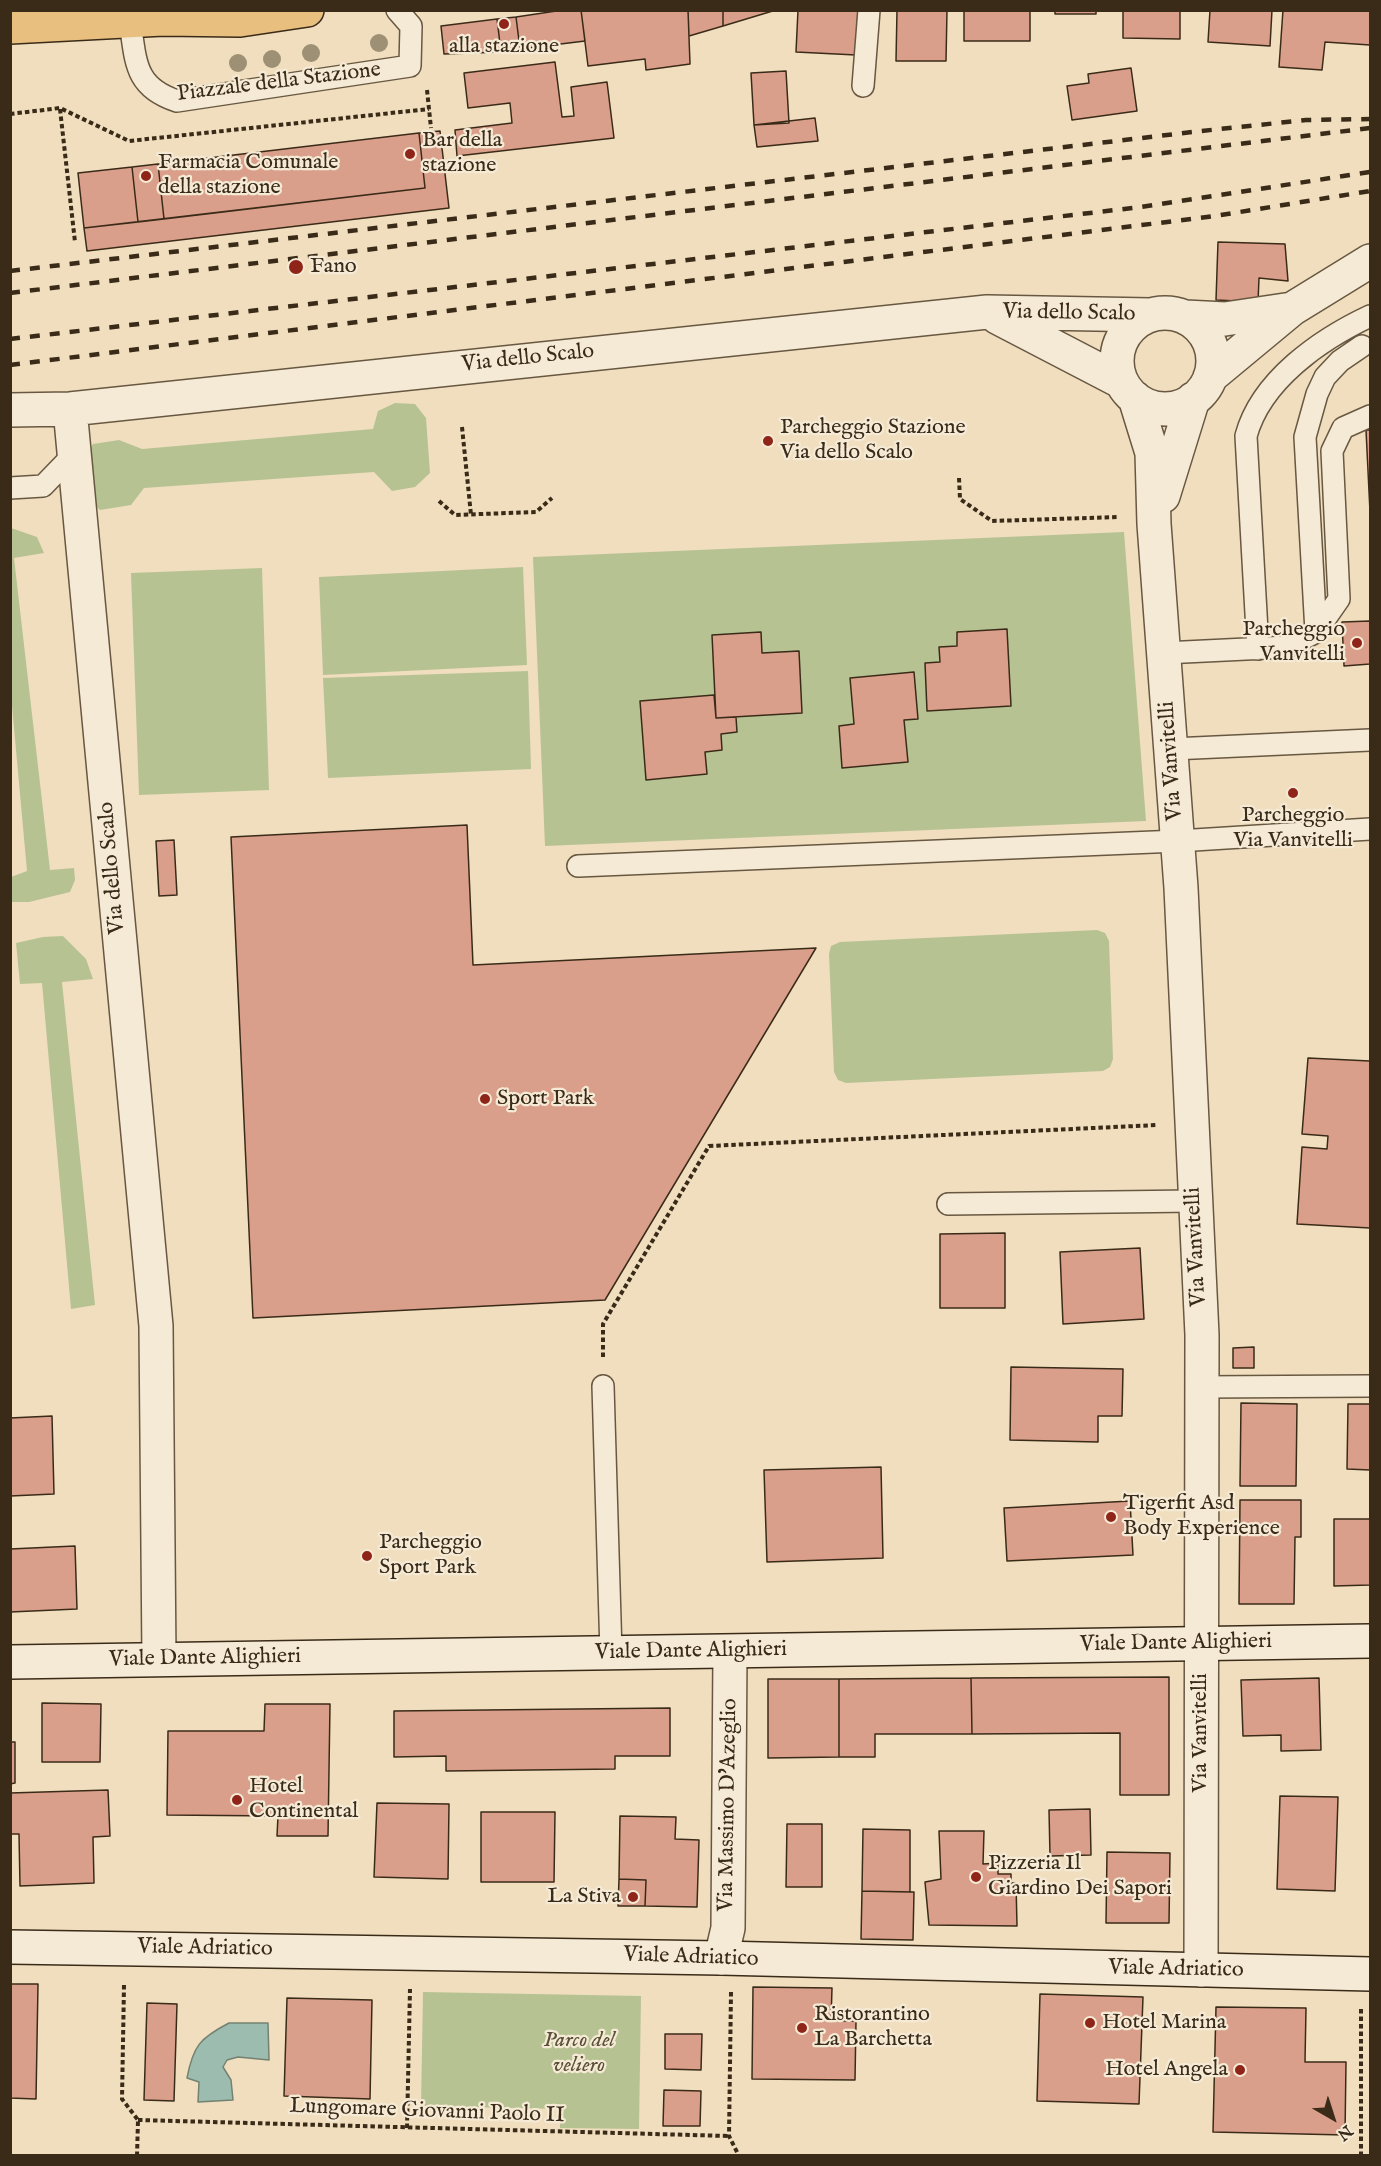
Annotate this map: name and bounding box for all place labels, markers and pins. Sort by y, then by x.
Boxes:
marker: alla stazione [497,17,511,31]
place label: alla stazione [449,34,559,60]
place label: Bar della stazione [422,128,502,180]
marker: Bar della stazione [403,147,417,161]
place label: Farmacia Comunale della stazione [158,150,338,202]
marker: Farmacia Comunale della stazione [139,169,153,183]
place label: Fano [310,254,357,280]
marker: Fano [287,258,305,276]
place label: Parcheggio Stazione Via dello Scalo [780,415,966,466]
marker: Parcheggio Stazione Via dello Scalo [761,434,775,448]
place label: Parcheggio Vanvitelli [1242,617,1345,668]
marker: Parcheggio Vanvitelli [1350,636,1364,650]
marker: Parcheggio Via Vanvitelli [1286,786,1300,800]
place label: Parcheggio Via Vanvitelli [1233,803,1353,854]
place label: Sport Park [497,1086,594,1112]
marker: Sport Park [478,1092,492,1106]
place label: Tigerfit Asd Body Experience [1123,1491,1280,1542]
marker: Tigerfit Asd Body Experience [1104,1510,1118,1524]
place label: Parcheggio Sport Park [379,1530,482,1582]
marker: Parcheggio Sport Park [360,1549,374,1563]
place label: Hotel Continental [249,1774,358,1826]
marker: Hotel Continental [230,1793,244,1807]
place label: Pizzeria Il Giardino Dei Sapori [988,1851,1172,1903]
marker: Pizzeria Il Giardino Dei Sapori [969,1870,983,1884]
place label: La Stiva [547,1884,621,1910]
marker: La Stiva [626,1890,640,1904]
place label: Ristorantino La Barchetta [814,2002,932,2054]
place label: Hotel Marina [1102,2010,1226,2036]
marker: Hotel Marina [1083,2016,1097,2030]
marker: Ristorantino La Barchetta [795,2021,809,2035]
place label: Hotel Angela [1105,2057,1228,2083]
marker: Hotel Angela [1233,2063,1247,2077]

